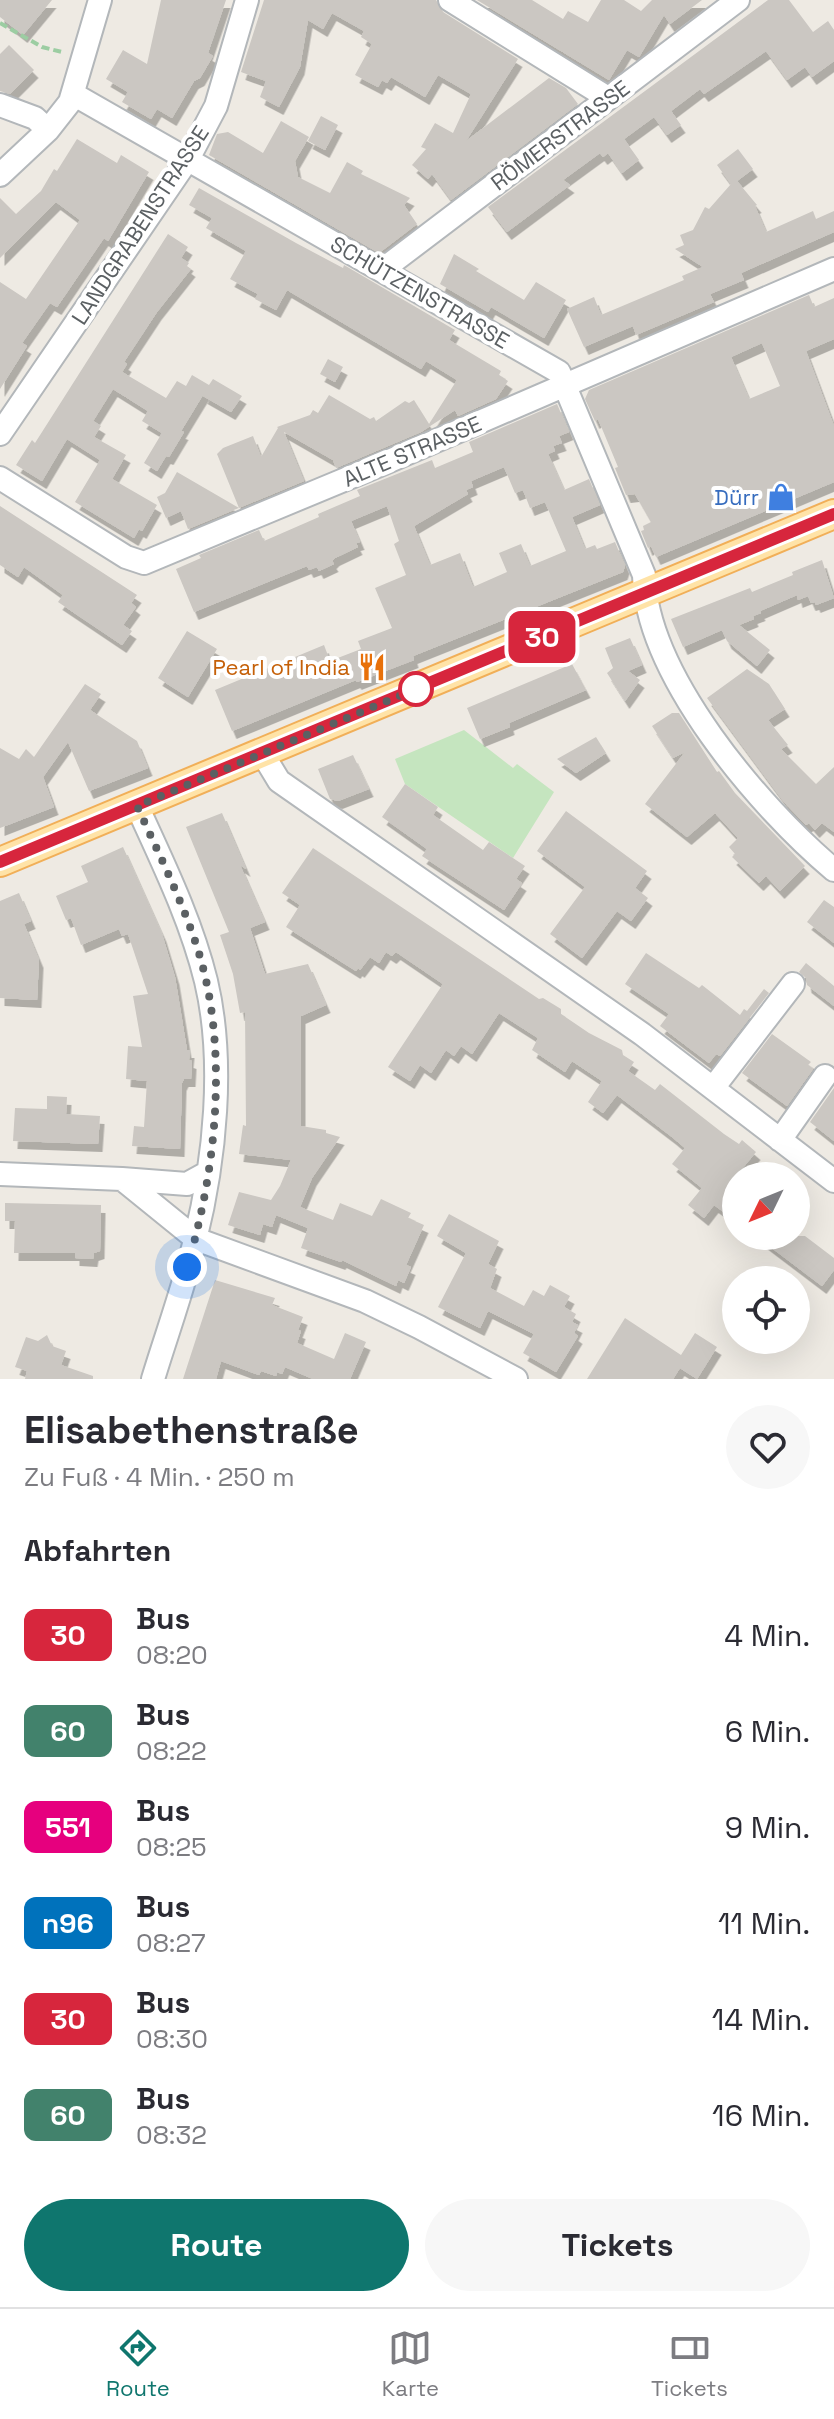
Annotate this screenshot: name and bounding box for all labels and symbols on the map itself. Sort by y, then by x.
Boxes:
street label: RÖMERSTRASSE [485,74,635,196]
street label: LANDGRABENSTRASSE [65,120,215,330]
street label: SCHÜTZENSTRASSE [325,229,515,355]
street label: ALTE STRASSE [339,409,485,493]
shop icon: Dürr [766,482,796,512]
place label: Dürr [714,483,759,511]
line badge: 30 [506,611,578,663]
restaurant icon: Pearl of India [357,652,387,682]
place label: Pearl of India [213,653,350,681]
unlabelled marker [399,672,433,706]
north arrow [722,1162,810,1250]
your location [167,1247,207,1287]

